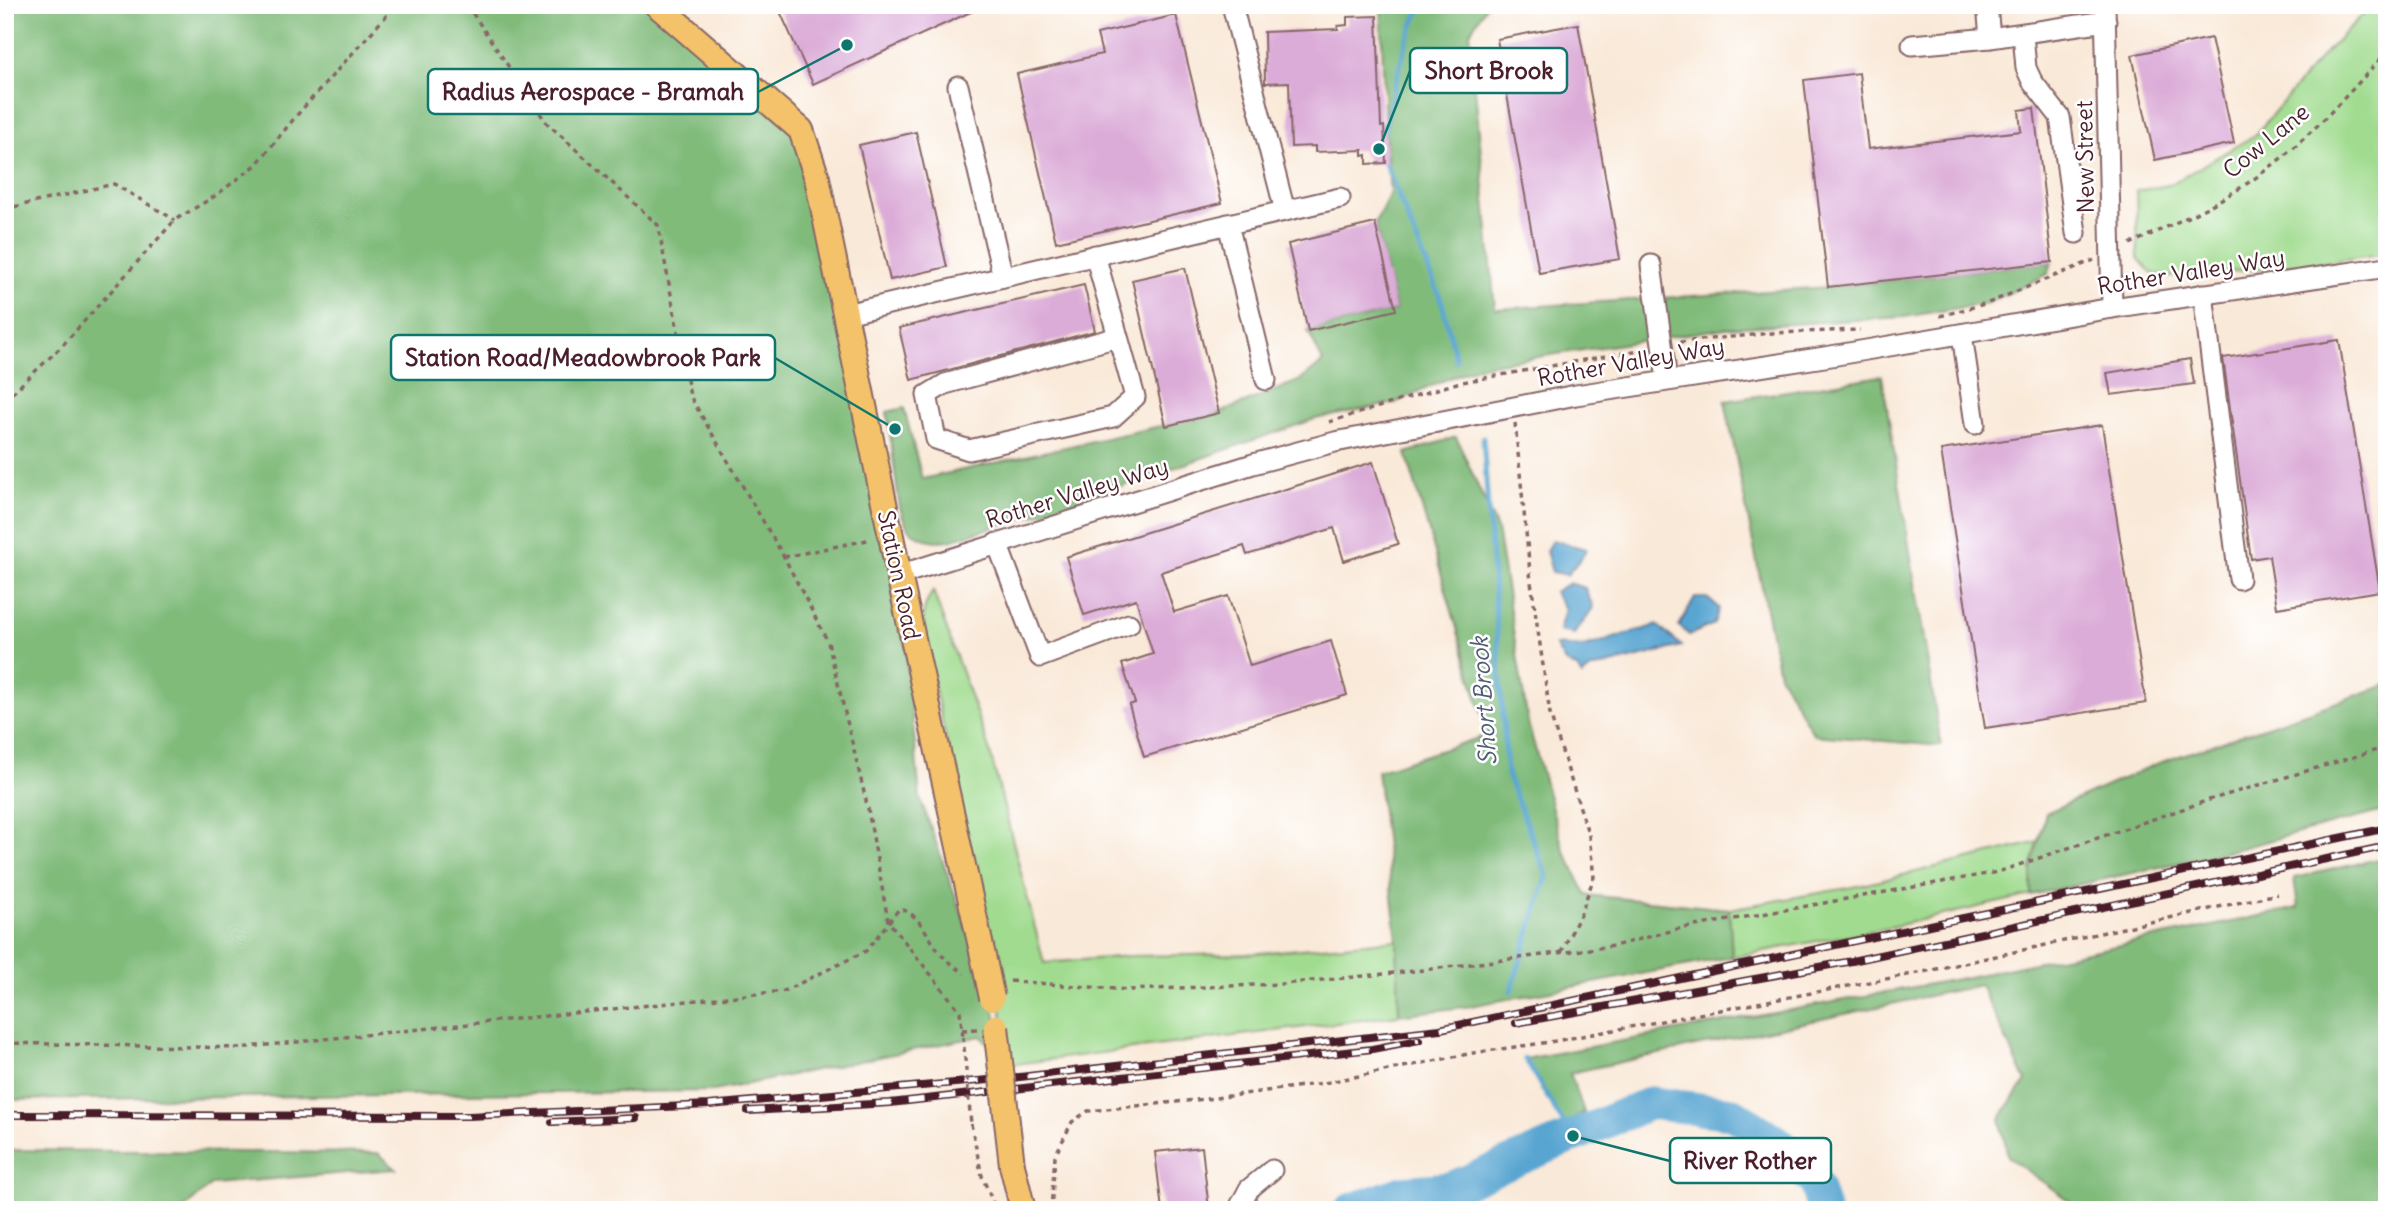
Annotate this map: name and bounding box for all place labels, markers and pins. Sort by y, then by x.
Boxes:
callout: Short Brook [1410,48,1567,93]
callout: Radius Aerospace - Bramah [428,69,758,114]
callout: Station Road/Meadowbrook Park [391,335,775,380]
callout: River Rother [1670,1138,1831,1183]

